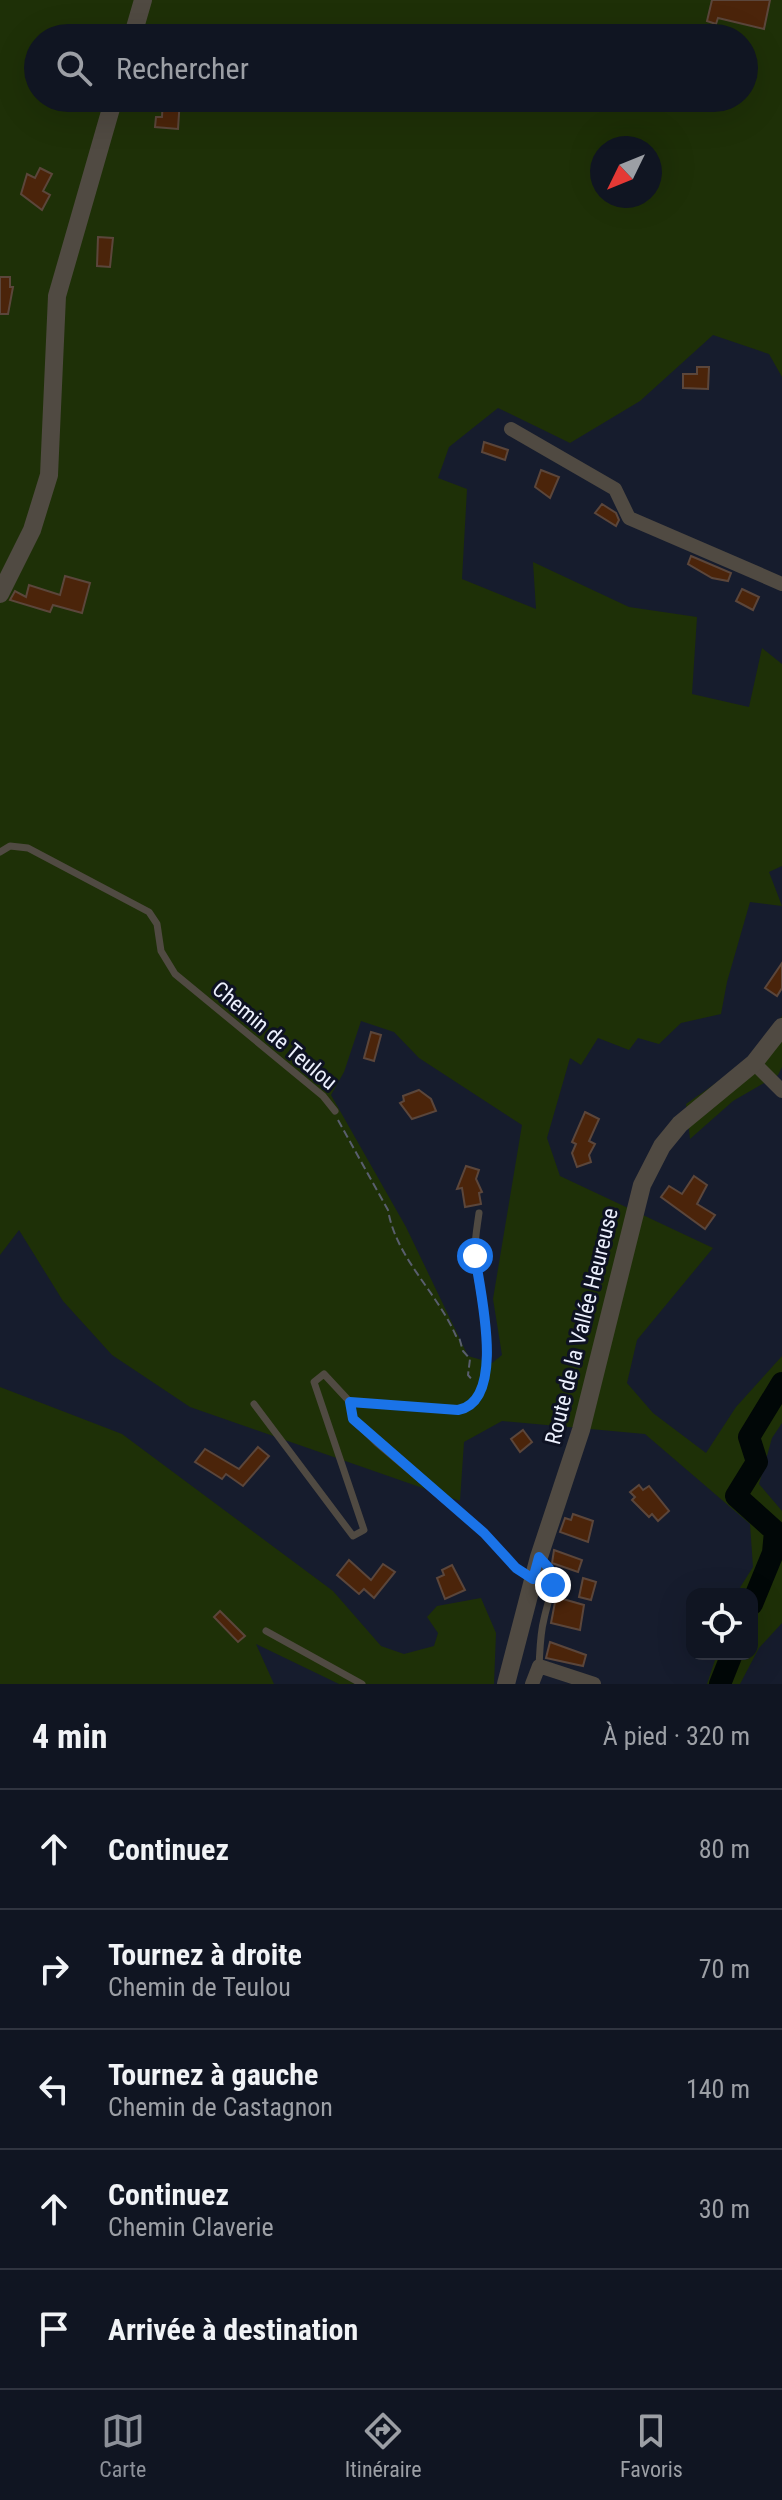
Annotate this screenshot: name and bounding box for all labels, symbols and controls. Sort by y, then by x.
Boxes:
search box [24,24,758,112]
icon: search [52,46,96,90]
text: Rechercher [116,51,249,86]
north arrow [590,136,662,208]
street label: Chemin de Teulou [207,976,342,1095]
street label: Route de la Vallée Heureuse [540,1205,623,1447]
route start [457,1238,493,1274]
route end [535,1567,571,1603]
map controls [686,1588,758,1660]
button: locate [686,1588,758,1660]
text: 4 min [32,1716,108,1756]
text: À pied · 320 m [603,1721,750,1751]
icon: ahead [32,1827,76,1871]
text: Continuez [108,1832,229,1867]
text: 80 m [699,1834,750,1864]
text: Tournez à droite [108,1937,302,1972]
icon: right [32,1947,76,1991]
text: 70 m [699,1954,750,1984]
text: Chemin de Teulou [108,1972,291,2002]
text: Tournez à gauche [108,2057,318,2092]
icon: left [32,2067,76,2111]
text: 140 m [686,2074,750,2104]
text: Chemin de Castagnon [108,2092,333,2122]
text: Continuez [108,2177,229,2212]
icon: ahead [32,2187,76,2231]
text: 30 m [699,2194,750,2224]
text: Chemin Claverie [108,2212,274,2242]
icon: arrive [32,2307,76,2351]
text: Arrivée à destination [108,2312,358,2347]
tab: Carte [99,2409,146,2482]
tab: Itinéraire [345,2409,422,2482]
tab: Favoris [620,2409,683,2482]

